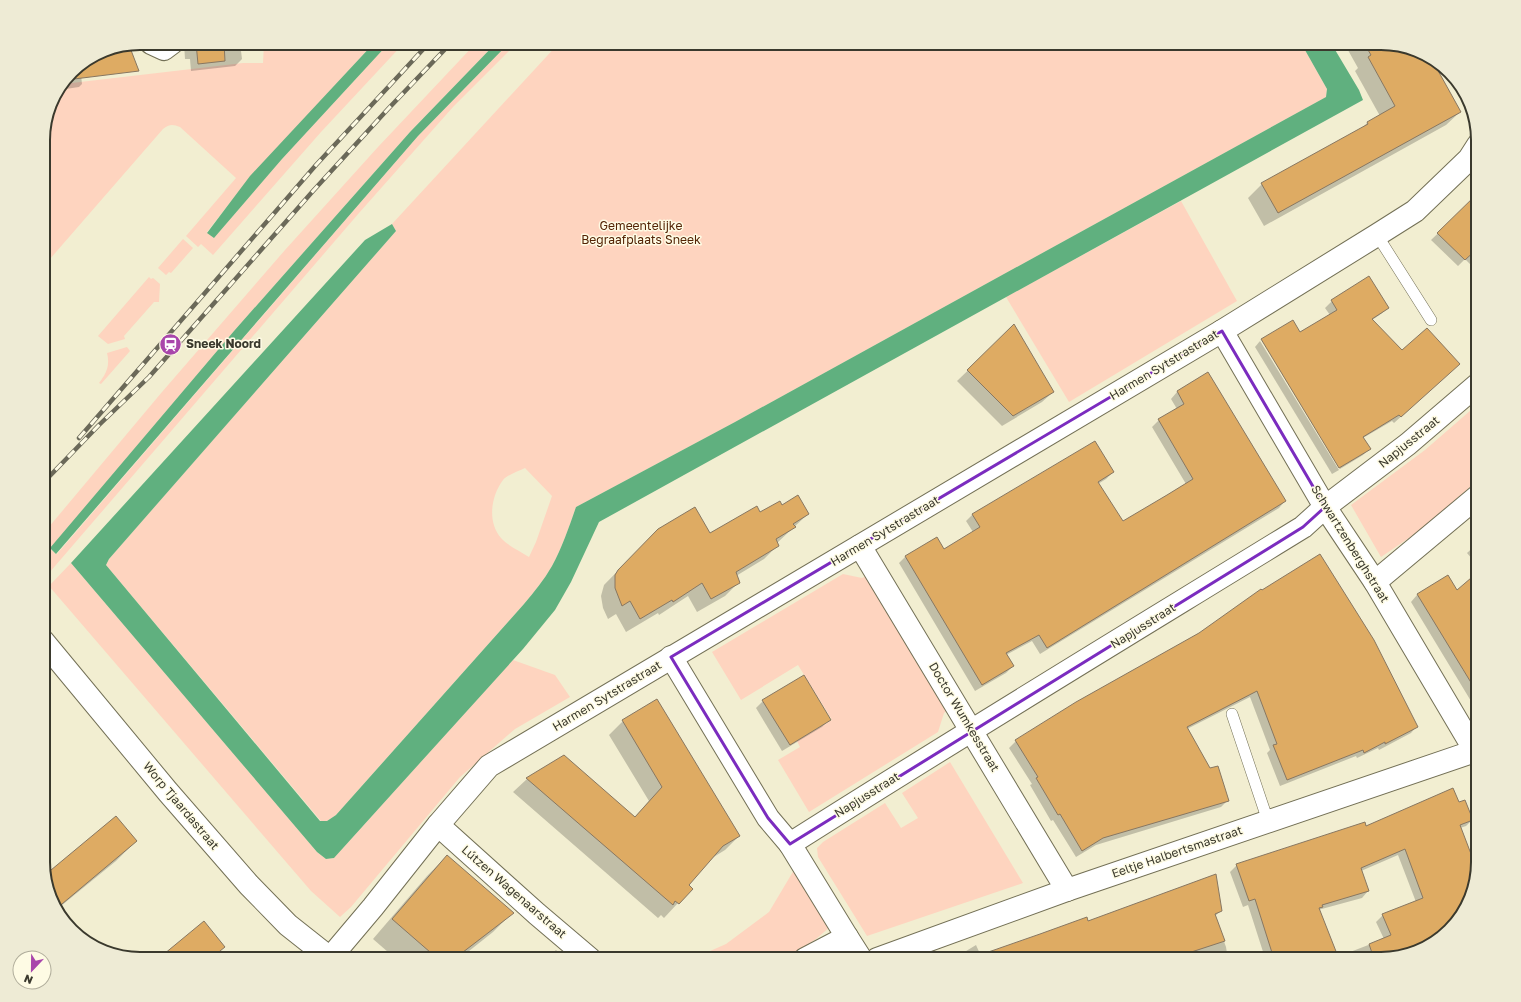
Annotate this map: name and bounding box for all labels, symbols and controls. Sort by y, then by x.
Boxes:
park label: Gemeentelijke Begraafplaats Sneek [581,218,701,247]
street label: Harmen Sytstrastraat [1107,326,1221,403]
station icon: Sneek Noord [158,331,184,357]
place label: Sneek Noord [186,336,261,351]
street label: Napjusstraat [1375,412,1442,471]
street label: Schwartzenberghstraat [1308,482,1393,605]
street label: Harmen Sytstrastraat [828,492,942,569]
street label: Napjusstraat [1107,599,1178,652]
street label: Harmen Sytstrastraat [550,657,664,734]
street label: Doctor Wumkesstraat [926,659,1003,774]
street label: Worp Tjaardastraat [140,759,223,853]
street label: Napjusstraat [831,768,902,821]
street label: Eeltje Halbertsmastraat [1110,822,1244,881]
street label: Lútzen Wagenaarstraat [459,842,570,941]
north arrow [12,950,52,990]
text: N [22,972,34,987]

